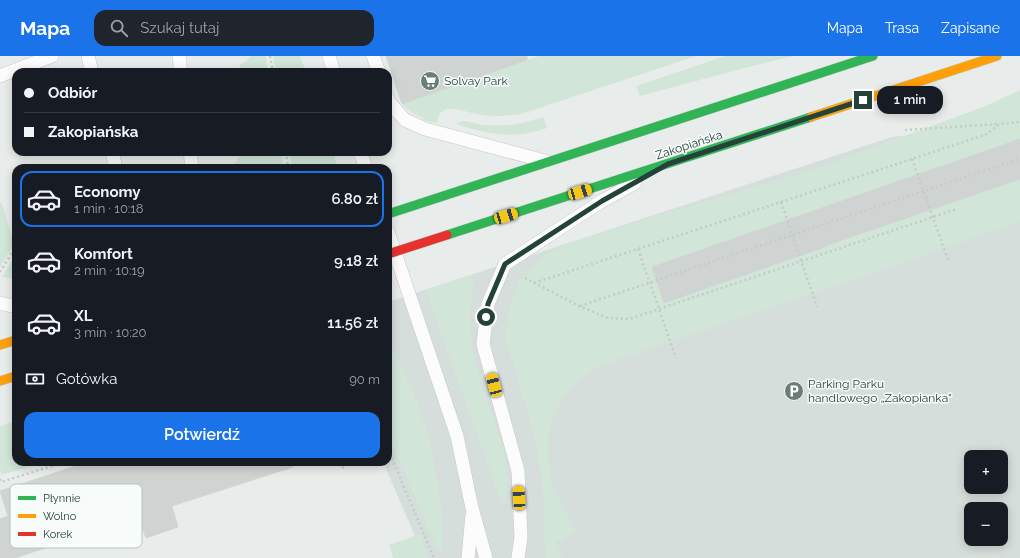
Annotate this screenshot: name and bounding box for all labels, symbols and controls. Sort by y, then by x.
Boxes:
search box [94,10,374,46]
text: Mapa [20,17,70,39]
icon: search [108,17,130,39]
text: Szukaj tutaj [140,19,219,37]
text: Mapa [827,20,863,36]
text: Trasa [885,20,919,36]
text: Zapisane [941,20,1000,36]
supermarket icon: Solvay Park [419,70,441,92]
place label: Solvay Park [444,74,508,88]
text: Odbiór [48,84,97,102]
callout: 1 min [877,86,943,114]
route end [854,91,872,109]
text: 1 min [894,92,926,107]
text: Zakopiańska [48,123,138,141]
street label: Zakopiańska [654,128,724,162]
icon: car [26,181,62,217]
text: Economy [74,183,141,201]
car [567,183,593,201]
text: 6.80 zł [331,190,378,208]
text: 1 min · 10:18 [74,201,144,216]
car [493,207,519,225]
icon: car [26,243,62,279]
text: Komfort [74,245,133,263]
text: 9.18 zł [334,252,378,270]
text: 2 min · 10:19 [74,263,145,278]
icon: car [26,305,62,341]
text: XL [74,307,92,325]
route start [477,308,495,326]
text: 11.56 zł [327,314,378,332]
text: 3 min · 10:20 [74,325,146,340]
icon: cash [24,368,46,390]
text: Gotówka [56,370,117,388]
text: 90 m [349,372,380,387]
car [485,372,503,398]
place label: Parking Parku handlowego „Zakopianka” [808,377,952,405]
parking icon: Parking Parku handlowego „Zakopianka” [783,380,805,402]
button: Potwierdź [24,412,380,458]
map controls [964,450,1008,546]
button: + [964,450,1008,494]
legend [10,484,142,548]
car [512,486,526,510]
text: Płynnie [43,492,81,505]
button: − [964,502,1008,546]
text: Wolno [43,510,77,523]
text: Korek [43,528,72,541]

